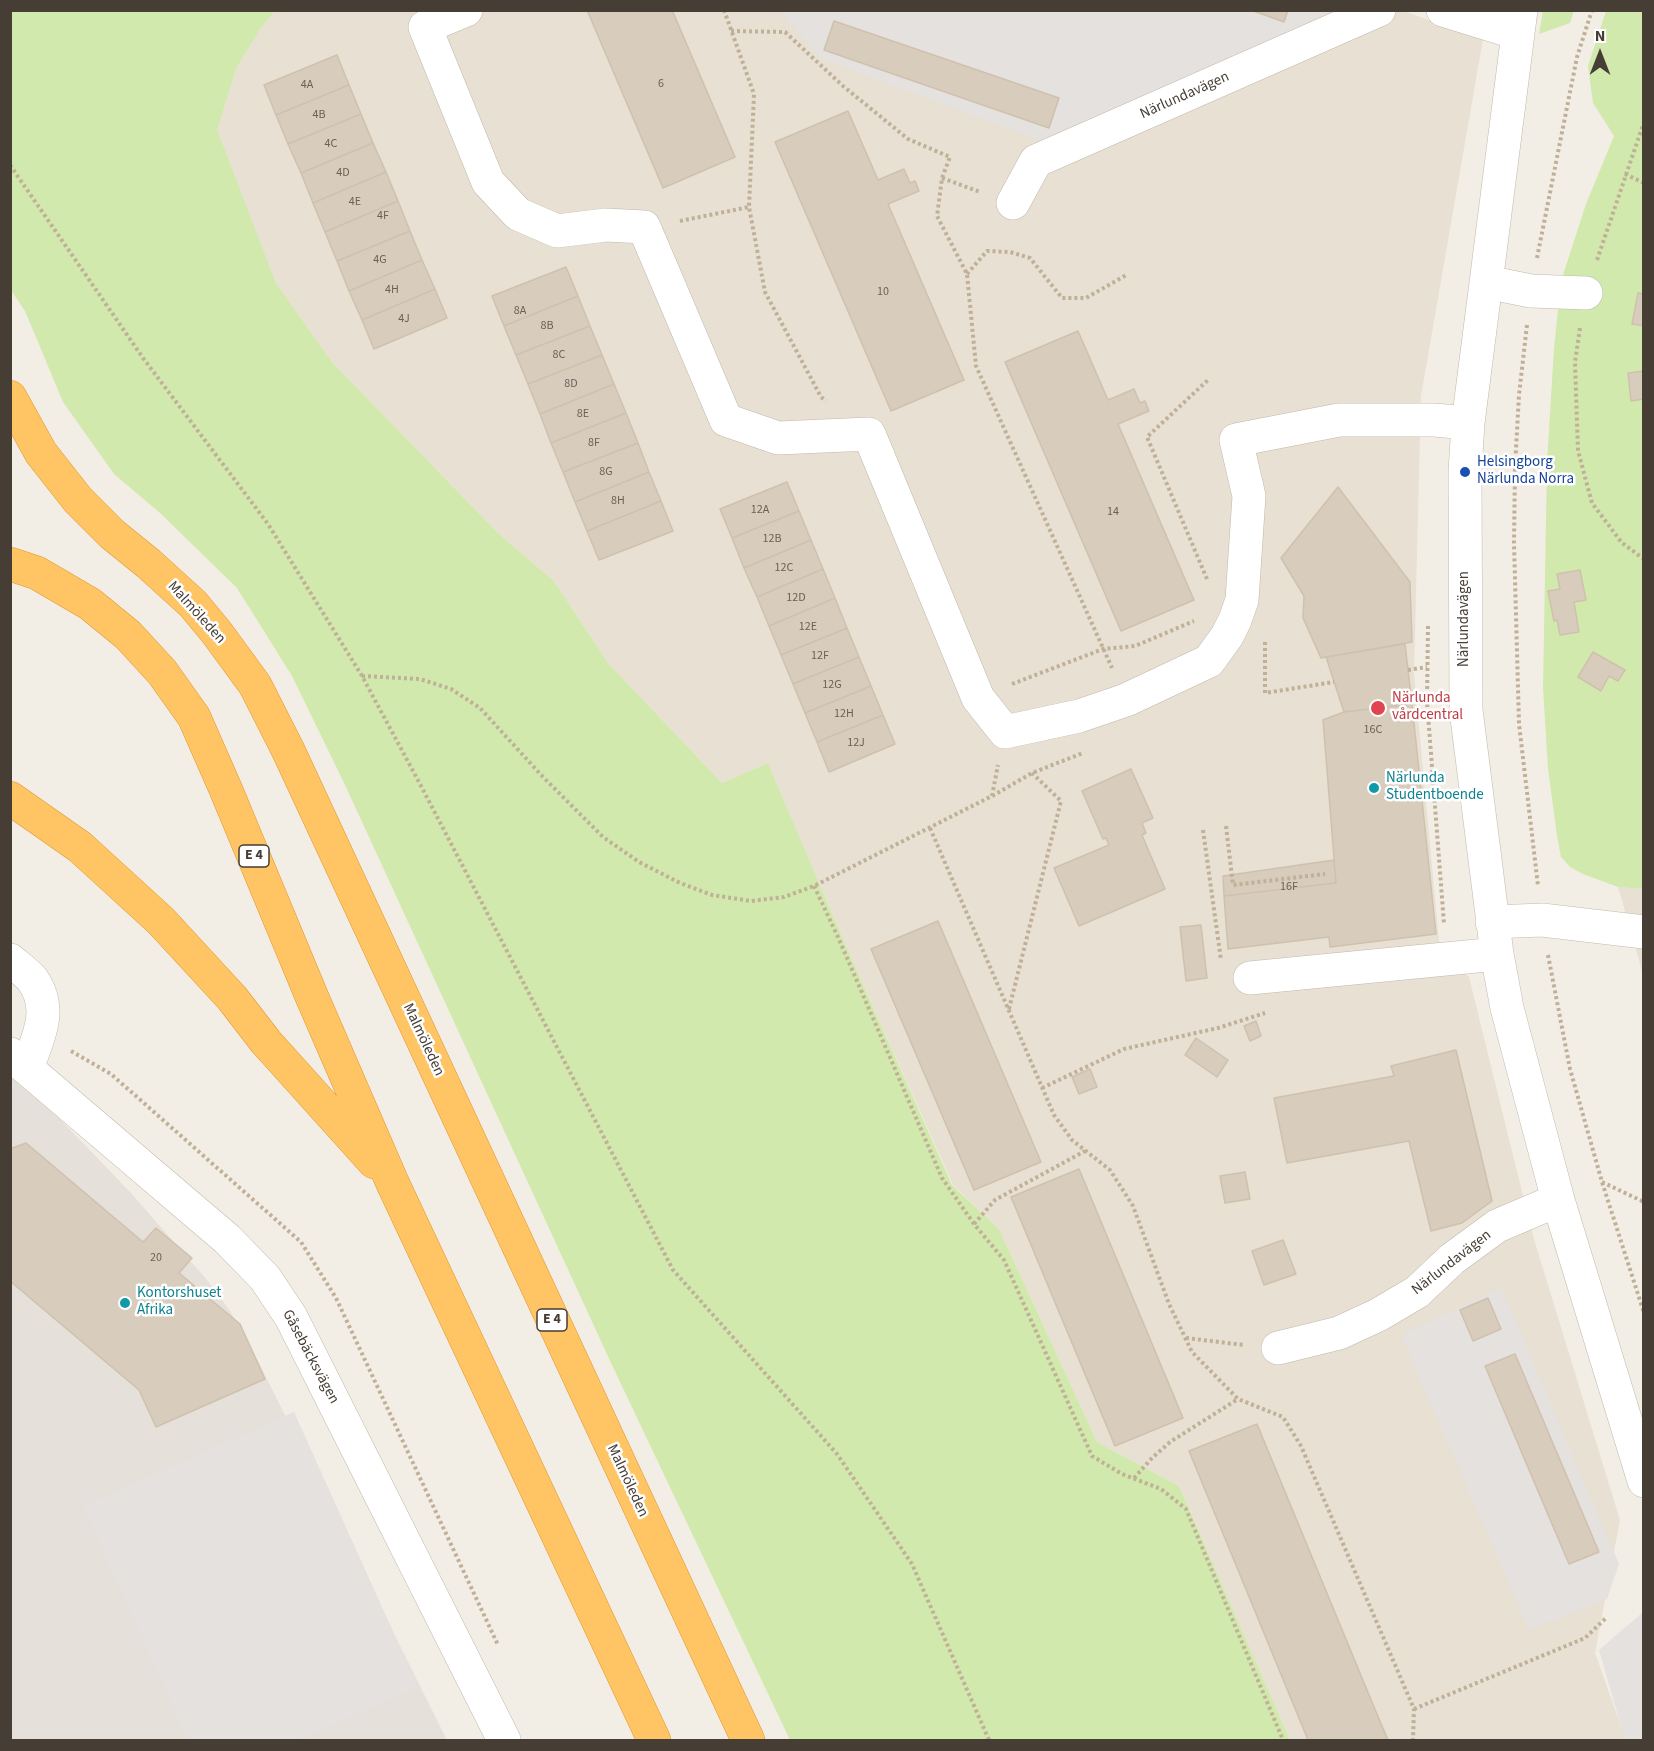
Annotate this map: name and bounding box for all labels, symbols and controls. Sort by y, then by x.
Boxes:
north arrow [1570,24,1630,84]
text: N [1595,25,1605,47]
street label: Närlundavägen [1138,68,1232,124]
house number: 6 [658,77,664,91]
house number: 4A [301,78,313,92]
house number: 4B [312,108,326,122]
house number: 4C [325,137,337,151]
house number: 4D [336,166,350,180]
house number: 4E [349,195,361,209]
house number: 4F [377,209,389,223]
house number: 4G [373,253,387,267]
house number: 4H [385,283,399,297]
house number: 10 [877,285,889,299]
house number: 8A [514,304,526,318]
house number: 4J [398,312,410,326]
house number: 8B [540,319,554,333]
house number: 8C [553,348,565,362]
house number: 8D [564,377,578,391]
house number: 8E [577,407,589,421]
house number: 8F [588,436,600,450]
place label: Helsingborg Närlunda Norra [1477,454,1574,489]
house number: 8G [599,465,613,479]
marker: Helsingborg Närlunda Norra [1458,465,1472,479]
house number: 8H [611,494,625,508]
house number: 12A [751,503,769,517]
house number: 14 [1107,505,1119,519]
house number: 12B [763,532,781,546]
house number: 12C [775,561,793,575]
street label: Närlundavägen [1456,571,1474,667]
street label: Malmöleden [163,578,229,648]
house number: 12D [786,591,806,605]
house number: 12E [799,620,817,634]
house number: 12F [811,649,829,663]
house number: 12G [822,678,842,692]
place label: Närlunda vårdcentral [1392,690,1463,725]
marker: Närlunda vårdcentral [1369,699,1387,717]
house number: 12H [834,707,854,721]
house number: 16C [1364,723,1382,737]
house number: 12J [847,736,865,750]
place label: Närlunda Studentboende [1386,770,1484,805]
marker: Närlunda Studentboende [1367,781,1381,795]
road number: E 4 [239,845,269,867]
house number: 16F [1280,880,1298,894]
street label: Malmöleden [398,1001,448,1079]
street label: Närlundavägen [1409,1226,1495,1300]
house number: 20 [150,1251,162,1265]
place label: Kontorshuset Afrika [137,1285,221,1320]
marker: Kontorshuset Afrika [118,1296,132,1310]
street label: Gåsebäcksvägen [278,1307,342,1407]
road number: E 4 [537,1309,567,1331]
street label: Malmöleden [602,1442,652,1520]

